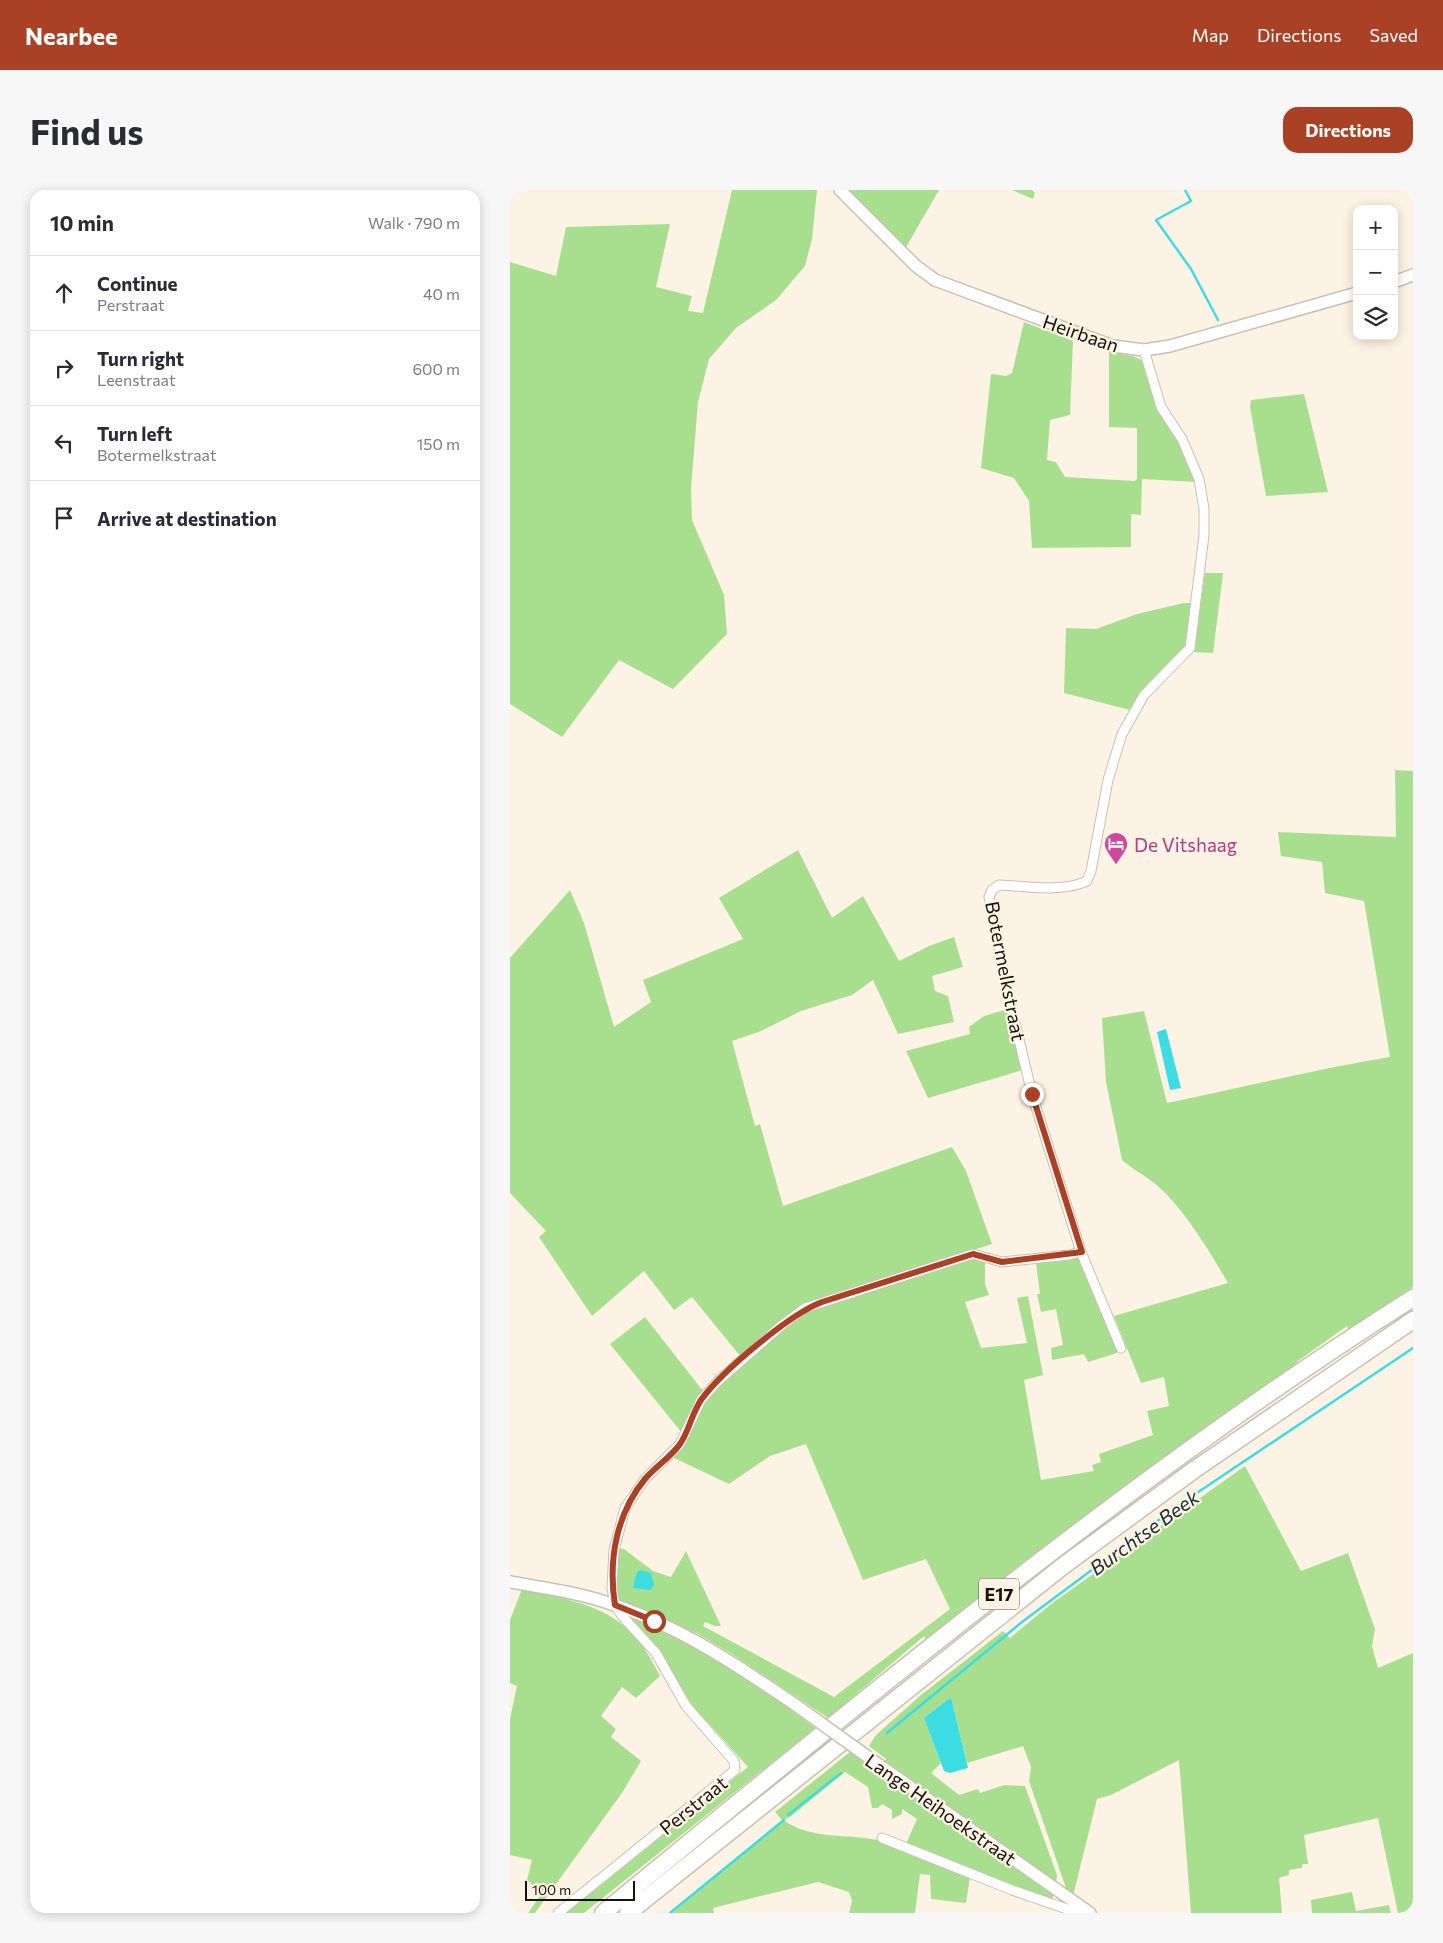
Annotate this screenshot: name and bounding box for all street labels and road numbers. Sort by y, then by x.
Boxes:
street label: Heirbaan [1040,309,1122,357]
street label: Botermelkstraat [981,899,1031,1043]
road number: E17 [979,1578,1019,1610]
street label: Lange Heihoekstraat [861,1748,1021,1870]
street label: Perstraat [655,1771,732,1839]

